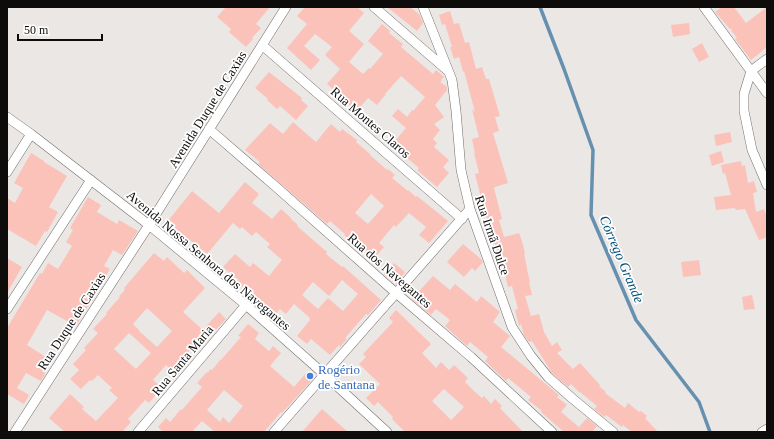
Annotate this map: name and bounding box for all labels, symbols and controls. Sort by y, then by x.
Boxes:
scale bar [18,16,102,42]
text: 50 m [24,23,49,37]
street label: Avenida Duque de Caxias [165,48,250,171]
street label: Rua Montes Claros [328,84,413,161]
street label: Avenida Nossa Senhora dos Navegantes [124,187,294,333]
street label: Rua Irmã Dulce [472,193,513,277]
water label: Córrego Grande [596,213,647,305]
street label: Rua dos Navegantes [345,230,435,311]
street label: Rua Duque de Caxias [34,270,108,373]
street label: Rua Santa Maria [149,322,216,399]
place label: Rogério de Santana [318,362,375,392]
marker: Rogério de Santana [305,371,315,381]

